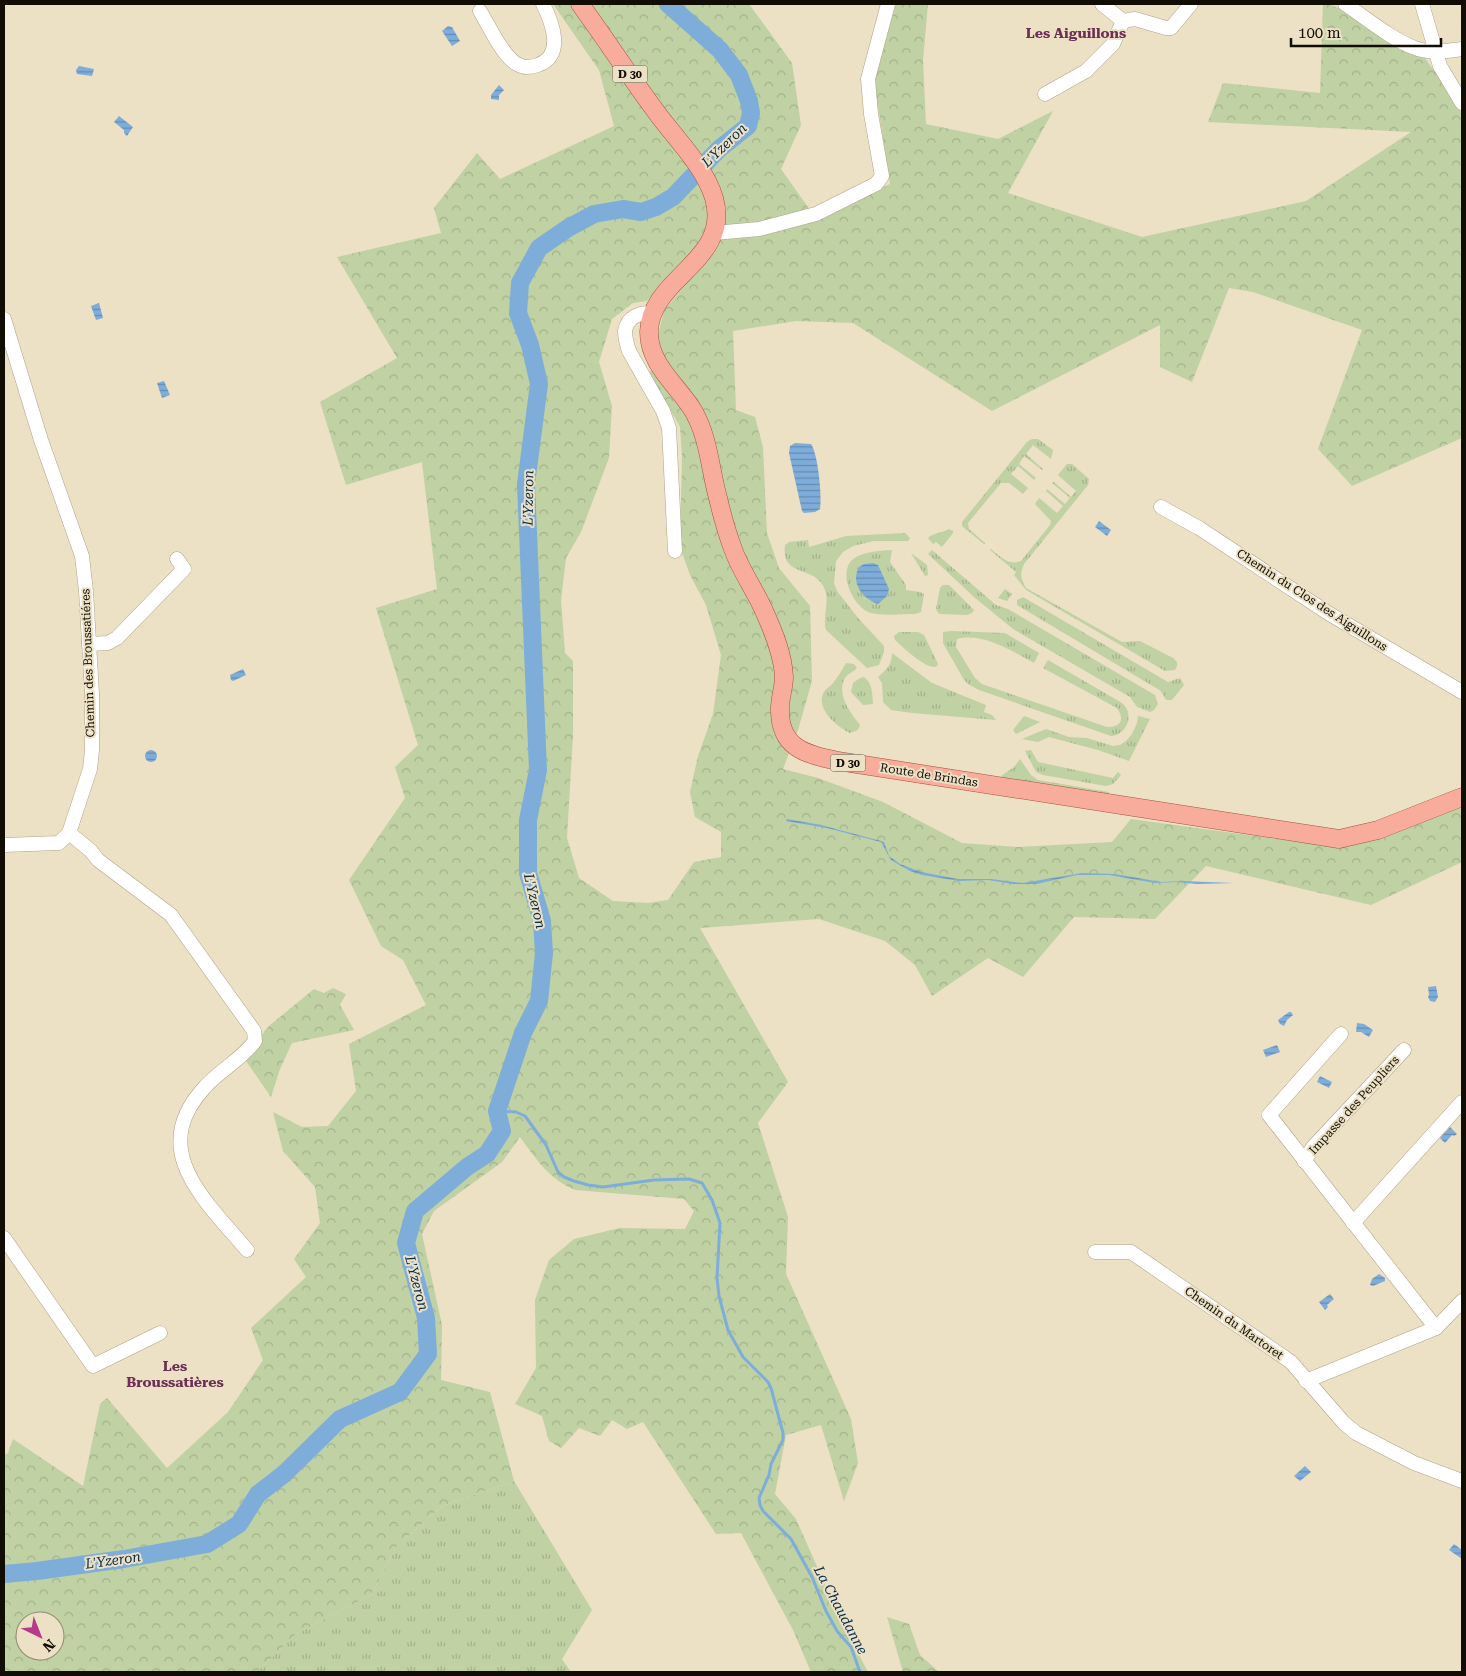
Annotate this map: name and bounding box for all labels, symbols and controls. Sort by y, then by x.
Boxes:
scale bar [1291,15,1441,47]
text: 100 m [1298,24,1341,42]
district label: Les Aiguillons [1026,25,1126,41]
road number: D 30 [612,66,648,82]
water label: L'Yzeron [698,120,750,171]
water label: L'Yzeron [519,470,536,527]
street label: Chemin du Clos des Aiguillons [1234,546,1390,654]
street label: Chemin des Broussatiéres [78,588,98,738]
road number: D 30 [830,754,866,771]
street label: Route de Brindas [879,760,979,790]
water label: L'Yzeron [521,871,549,930]
street label: Impasse des Peupliers [1306,1053,1402,1157]
water label: L'Yzeron [402,1253,432,1312]
street label: Chemin du Martoret [1182,1284,1286,1363]
district label: Les Broussatières [126,1358,224,1390]
water label: L'Yzeron [83,1548,142,1572]
water label: La Chaudanne [810,1562,871,1657]
north arrow [15,1611,65,1661]
text: N [39,1636,58,1655]

